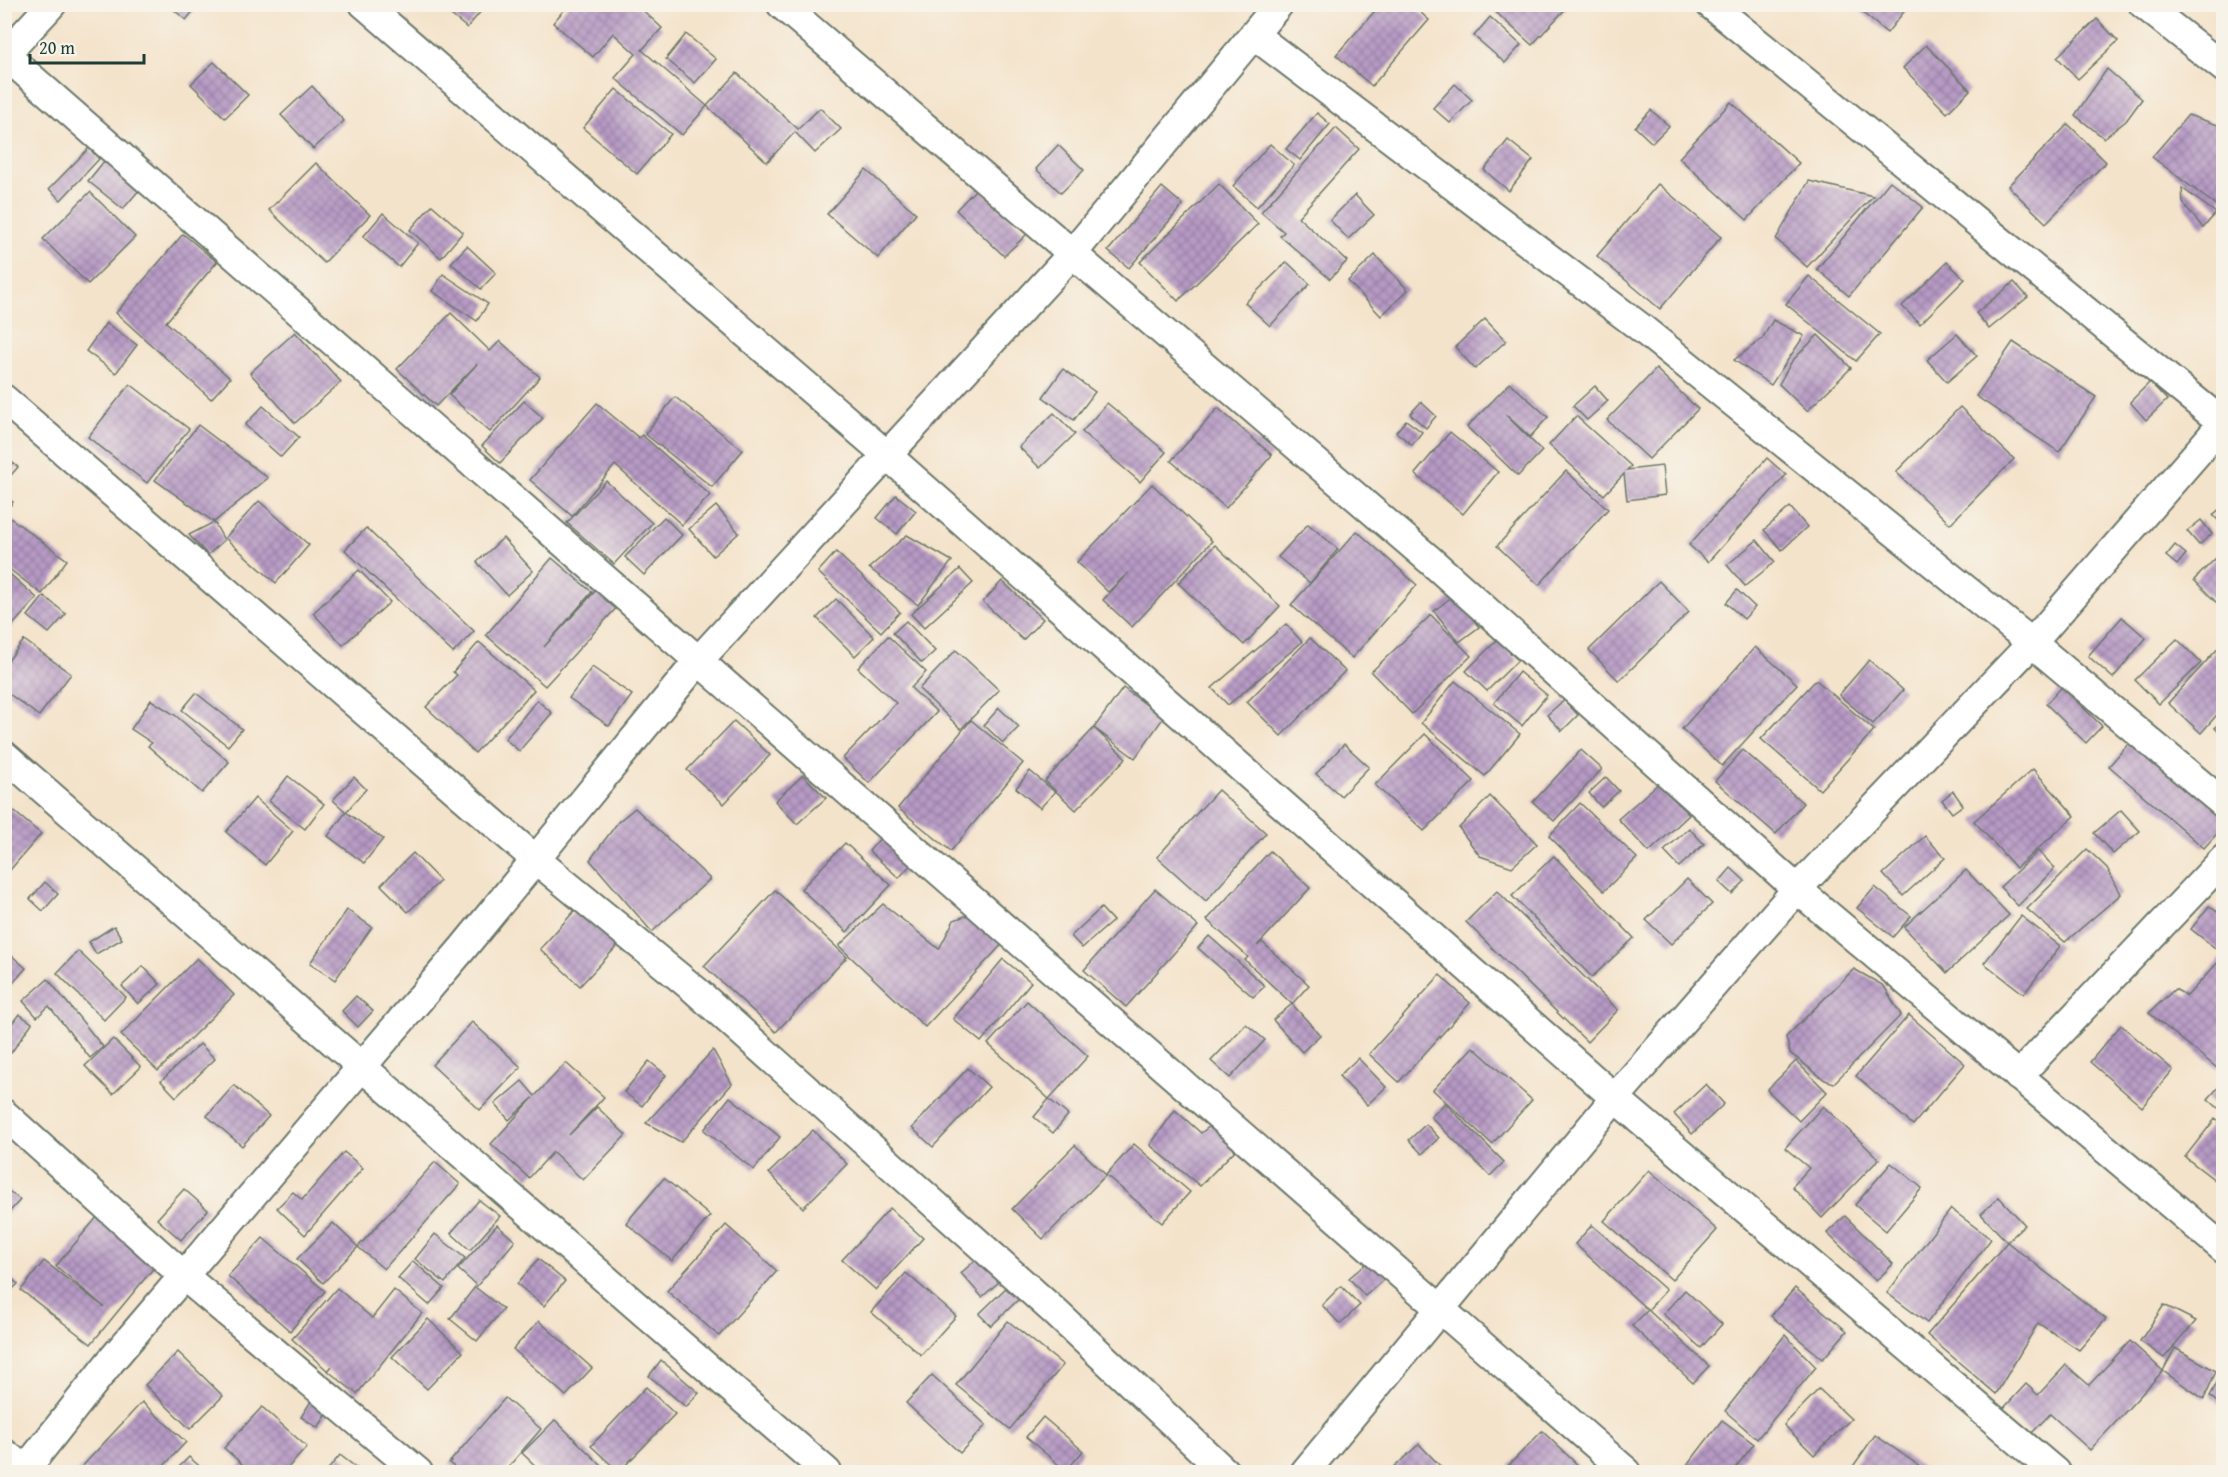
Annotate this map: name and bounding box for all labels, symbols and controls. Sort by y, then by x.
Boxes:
scale bar [30,27,144,65]
text: 20 m [39,34,75,61]

